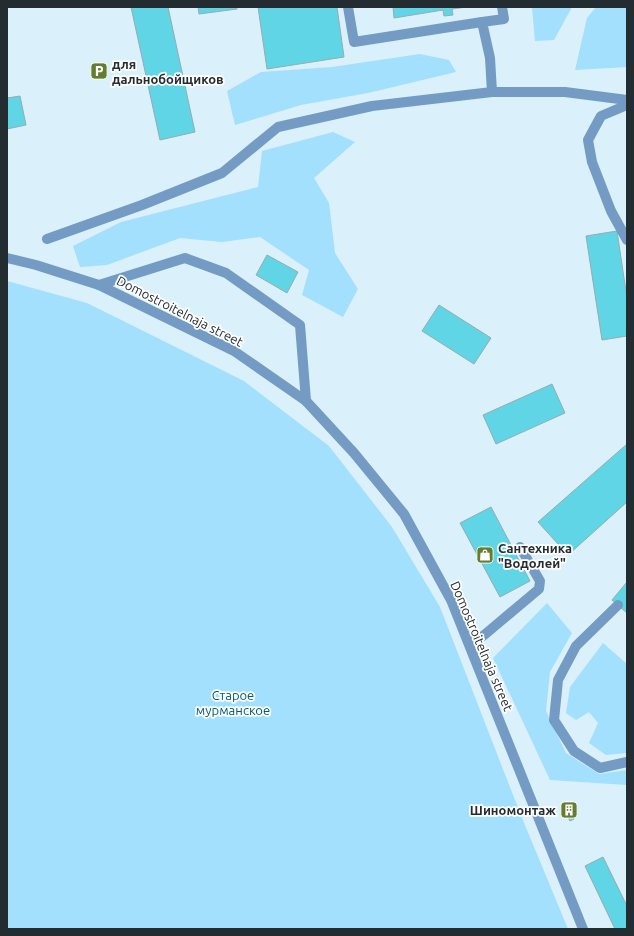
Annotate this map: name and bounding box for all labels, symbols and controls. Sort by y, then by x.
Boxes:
place label: для дальнобойщиков [112,57,224,86]
parking icon: для дальнобойщиков [89,61,109,81]
street label: Domostroitelnaja street [115,273,245,349]
place label: Сантехника "Водолей" [498,541,572,570]
shop icon: Сантехника "Водолей" [475,545,495,565]
street label: Domostroitelnaja street [448,579,516,713]
park label: Старое мурманское [196,688,270,717]
building icon: Шиномонтаж [559,800,579,820]
place label: Шиномонтаж [470,803,556,817]

